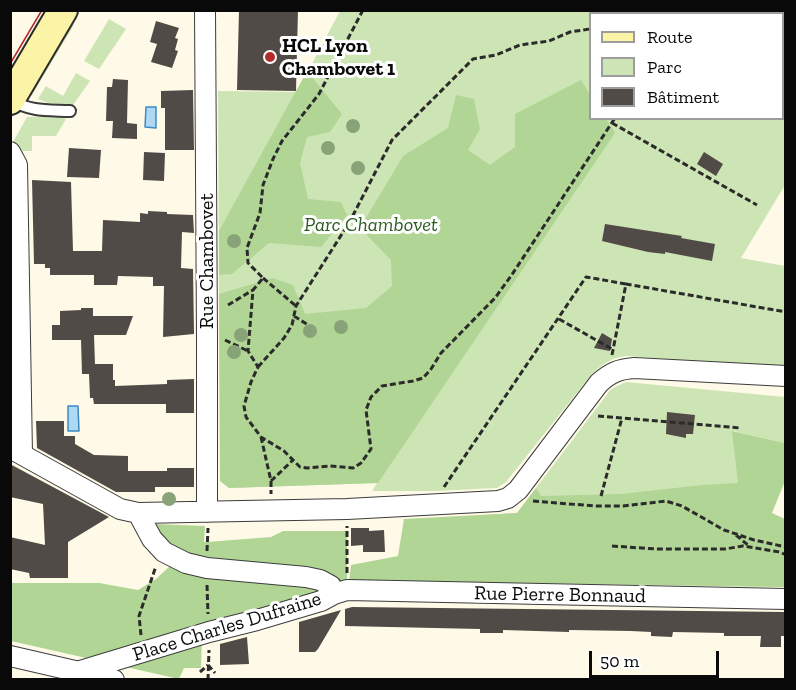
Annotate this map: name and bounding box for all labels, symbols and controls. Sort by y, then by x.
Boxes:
legend [589,12,784,120]
text: Route [647,26,692,48]
place label: HCL Lyon Chambovet 1 [282,34,395,81]
marker: HCL Lyon Chambovet 1 [263,50,277,64]
text: Parc [647,56,682,78]
text: Bâtiment [647,86,719,108]
street label: Rue Chambovet [195,193,219,329]
park label: Parc Chambovet [304,213,438,237]
street label: Rue Pierre Bonnaud [474,582,646,608]
street label: Place Charles Dufraine [130,587,324,667]
scale bar [592,639,722,677]
text: 50 m [600,650,639,672]

